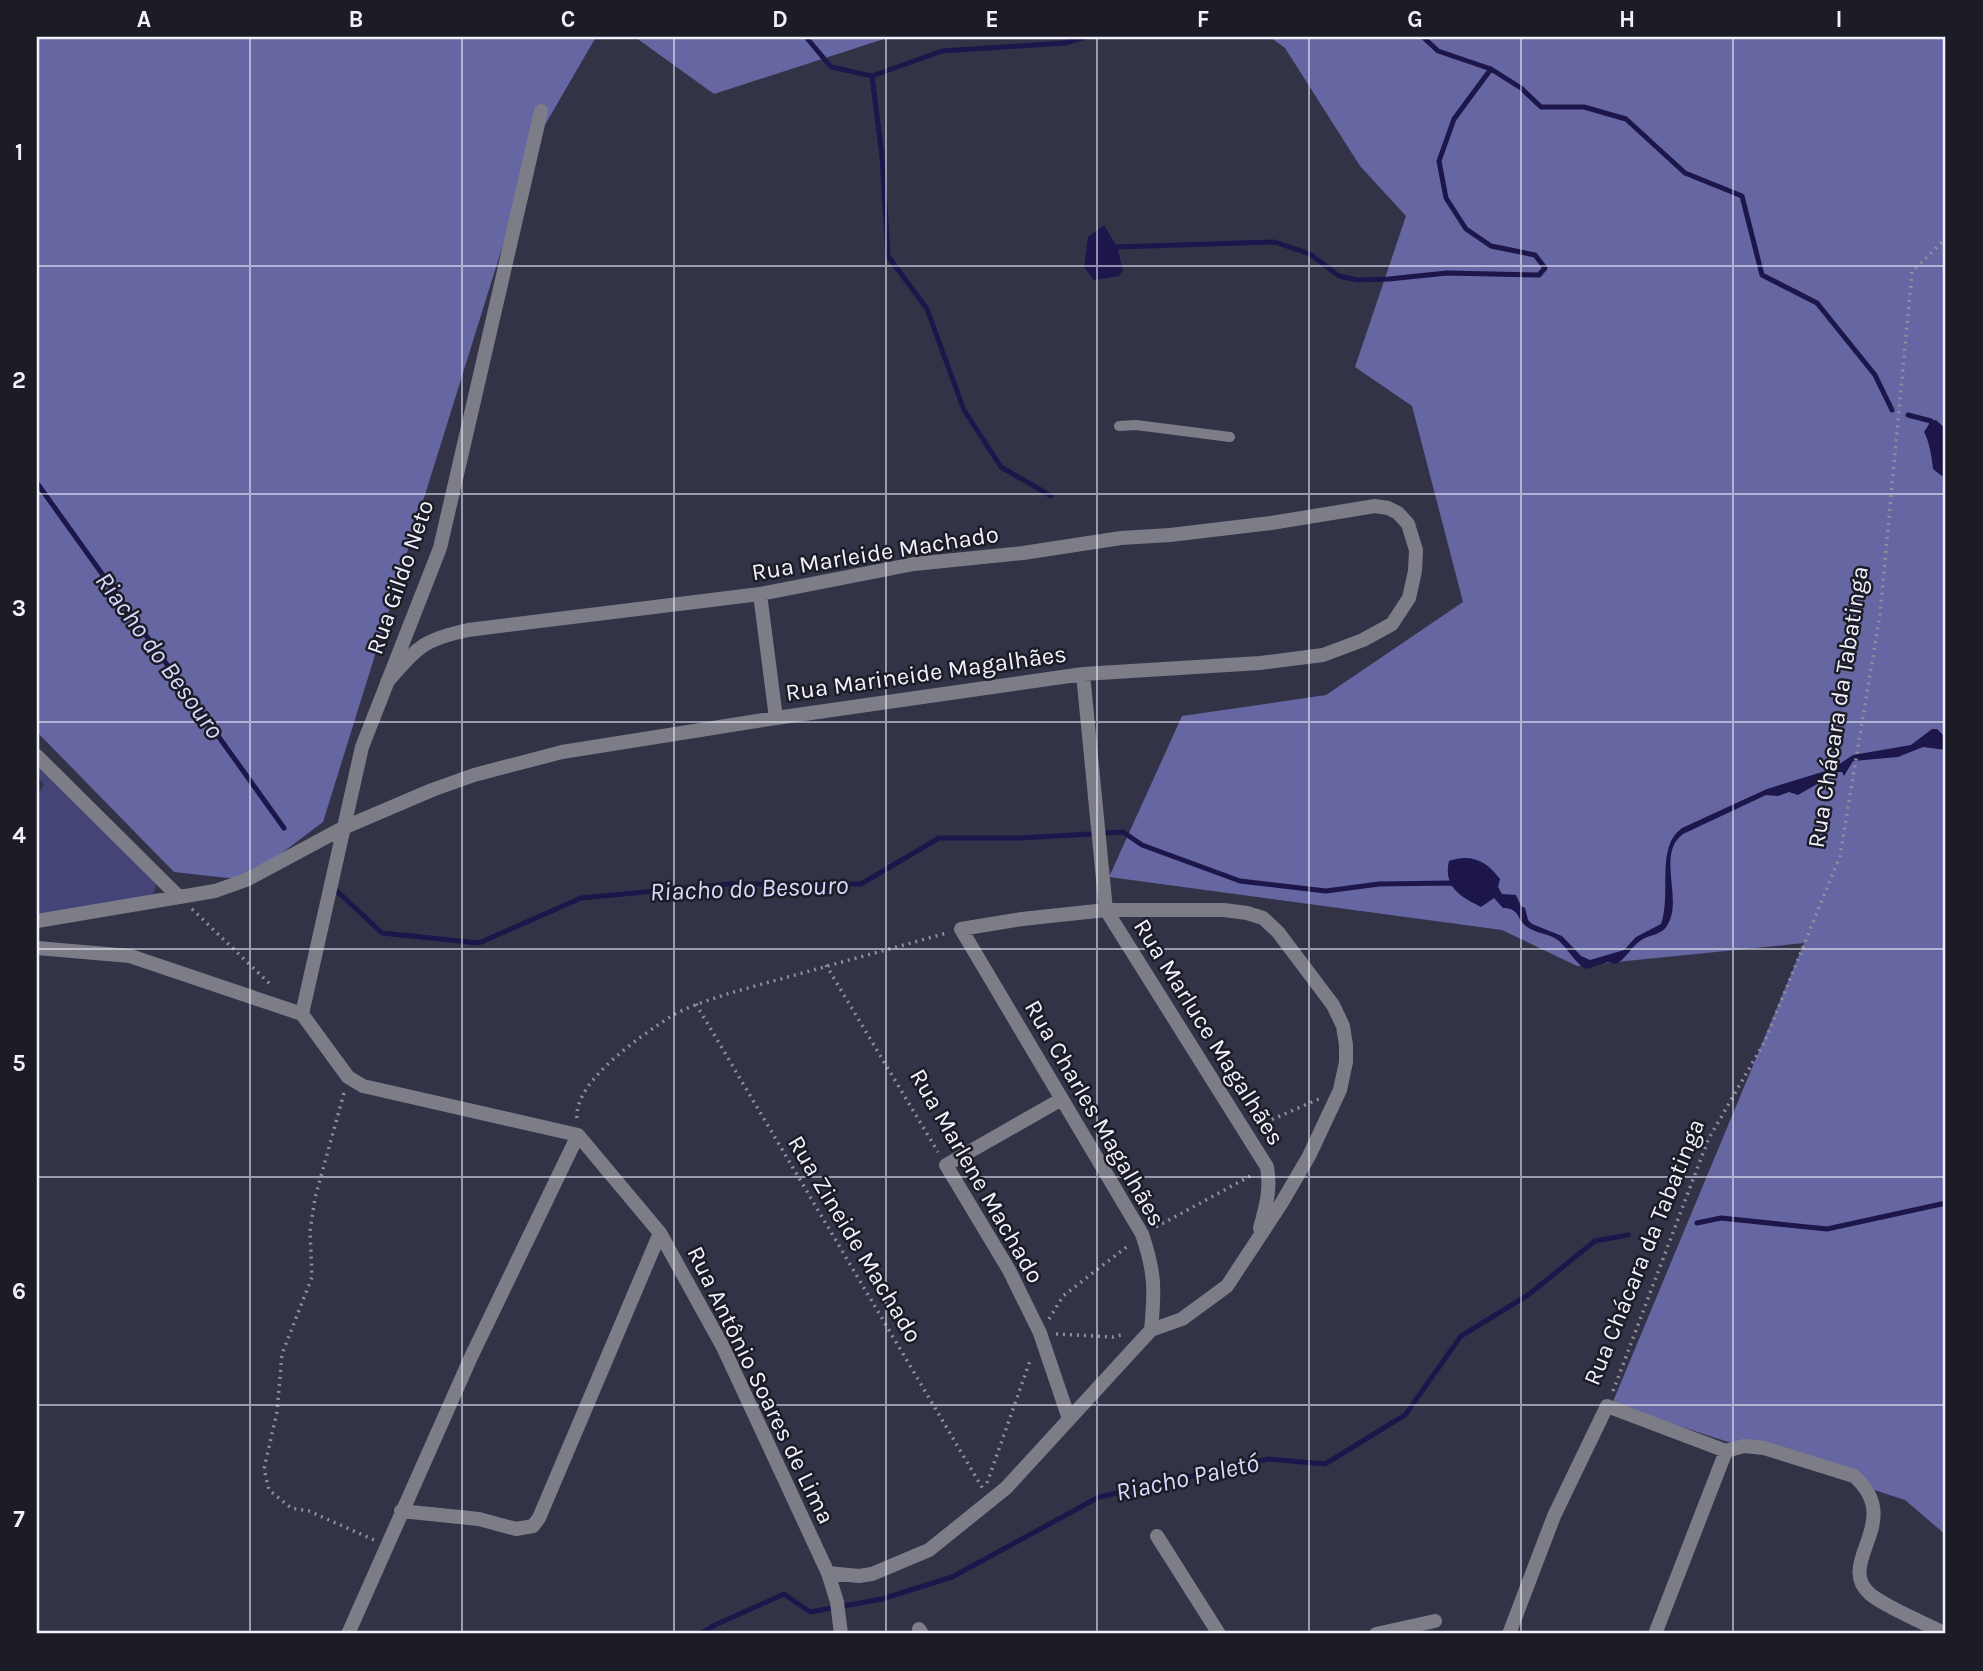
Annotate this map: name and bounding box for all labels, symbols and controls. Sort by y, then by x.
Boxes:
text: A [137,6,151,33]
text: B [349,6,363,33]
text: C [561,6,575,33]
text: D [772,6,788,33]
text: E [985,6,999,33]
text: F [1197,6,1209,33]
text: G [1407,6,1423,33]
text: H [1619,6,1635,33]
text: I [1835,6,1843,33]
text: 1 [15,139,23,166]
text: 2 [12,367,26,394]
street label: Rua Gildo Neto [360,496,440,658]
street label: Rua Marleide Machado [749,520,1001,586]
street label: Rua Chácara da Tabatinga [1802,564,1874,850]
water label: Riacho do Besouro [89,566,231,745]
text: 3 [12,595,26,622]
street label: Rua Marineide Magalhães [784,639,1068,707]
text: 4 [12,822,26,849]
water label: Riacho do Besouro [649,870,849,907]
street label: Rua Marluce Magalhães [1128,914,1290,1150]
street label: Rua Charles Magalhães [1019,995,1171,1231]
text: 5 [12,1050,26,1077]
street label: Rua Marlene Machado [904,1064,1050,1288]
street label: Rua Chácara da Tabatinga [1578,1115,1710,1389]
street label: Rua Zineide Machado [782,1130,928,1348]
street label: Rua Antônio Soares de Lima [681,1242,841,1528]
text: 6 [12,1278,26,1305]
water label: Riacho Paletó [1113,1447,1262,1508]
text: 7 [13,1506,25,1533]

